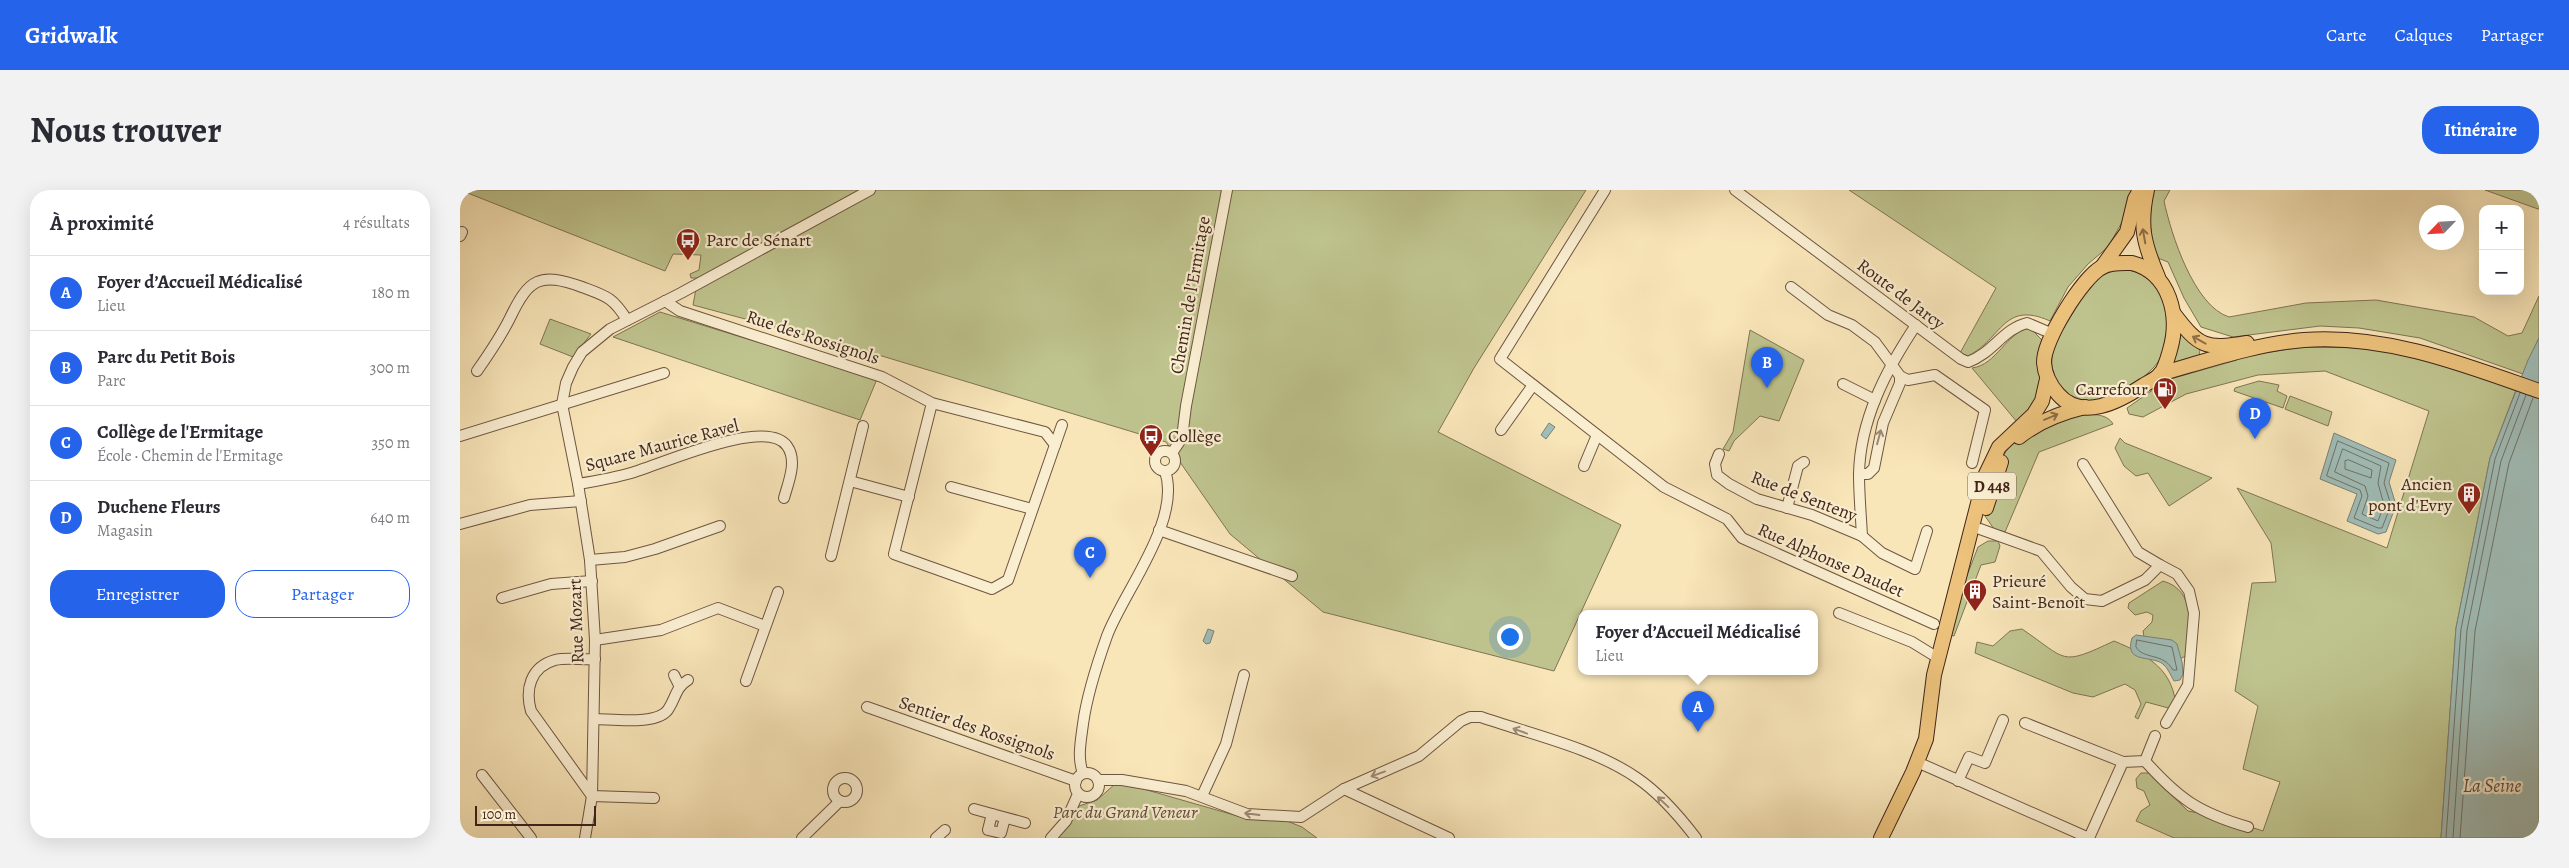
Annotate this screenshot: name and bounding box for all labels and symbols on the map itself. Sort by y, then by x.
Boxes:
north arrow [2419,205,2464,250]
street label: Chemin de l'Ermitage [1164,214,1216,376]
bus stop icon: Parc de Sénart [675,227,701,261]
place label: Parc de Sénart [706,228,812,252]
one-way arrow [2138,229,2148,245]
street label: Route de Jarcy [1852,253,1951,335]
street label: Rue des Rossignols [743,304,883,370]
one-way arrow [2192,335,2207,345]
pin: B [1751,347,1783,388]
fuel station icon: Carrefour [2152,376,2178,410]
place label: Carrefour [2075,377,2148,401]
pin: D [2239,398,2271,439]
one-way arrow [2043,412,2058,422]
street label: Square Maurice Ravel [583,413,742,477]
bus stop icon: Collège [1138,423,1164,457]
place label: Collège [1168,424,1222,448]
one-way arrow [1875,429,1885,445]
street label: Rue de Senteny [1748,465,1861,528]
road number: D 448 [1968,472,2016,500]
place label: Ancien pont d'Evry [2368,472,2453,517]
building icon: Ancien pont d'Evry [2456,481,2482,515]
street label: Rue Alphonse Daudet [1754,517,1908,603]
pin: C [1074,537,1106,578]
place label: Prieuré Saint-Benoît [1992,569,2085,614]
street label: Rue Mozart [563,578,589,664]
building icon: Prieuré Saint-Benoît [1962,578,1988,612]
your location [1497,624,1523,650]
street label: Sentier des Rossignols [896,690,1058,766]
pin: A [1682,691,1714,732]
one-way arrow [1513,726,1528,735]
one-way arrow [1370,770,1386,779]
water label: La Seine [2463,773,2521,799]
one-way arrow [1657,796,1670,808]
park label: Parc du Grand Veneur [1053,800,1198,824]
scale bar [475,803,596,826]
one-way arrow [1245,809,1261,819]

